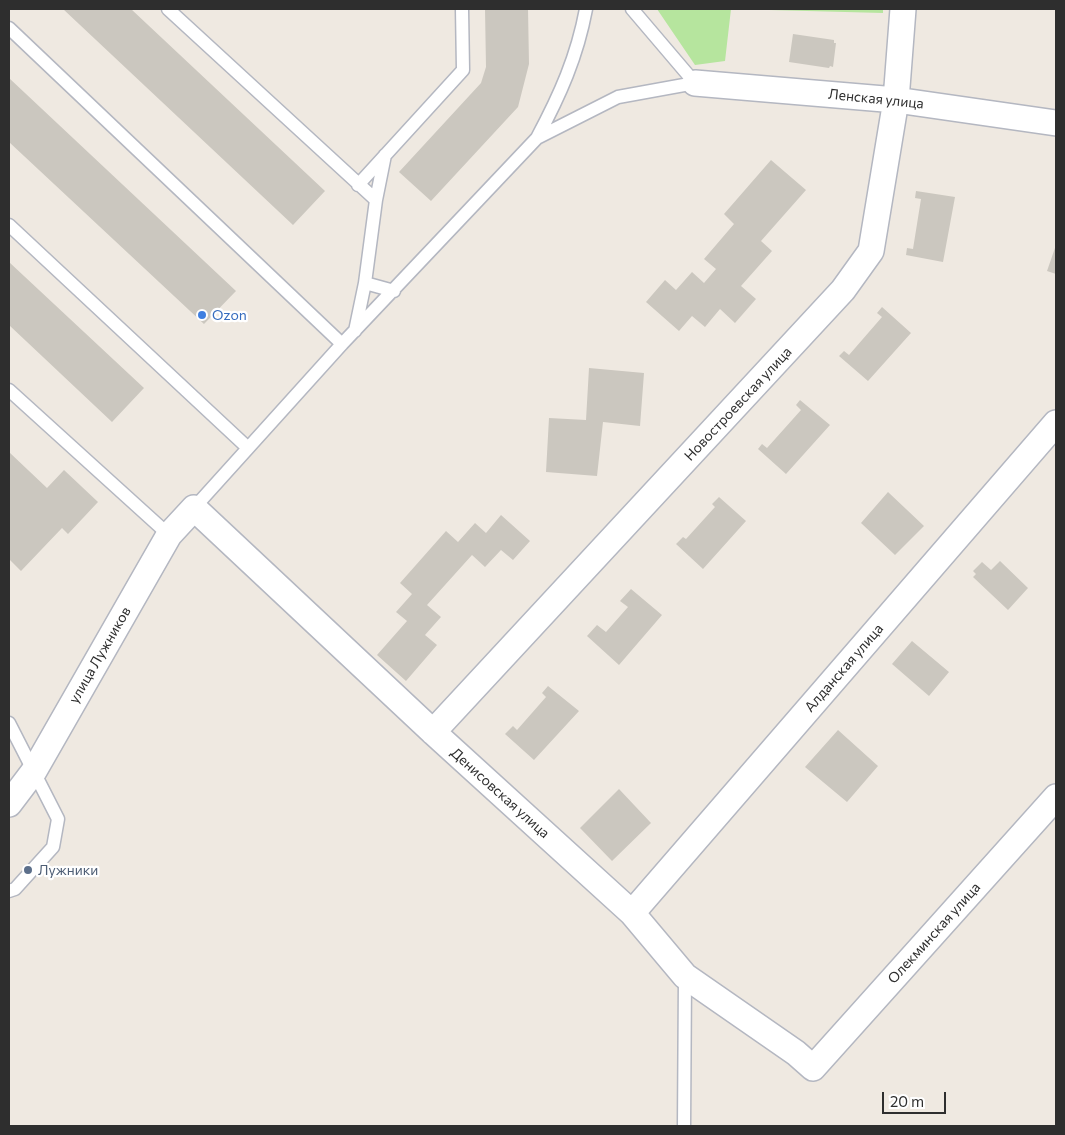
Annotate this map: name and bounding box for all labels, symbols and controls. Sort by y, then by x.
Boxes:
street label: Ленская улица [827,86,925,112]
place label: Ozon [212,307,247,323]
marker: Ozon [196,309,208,321]
street label: Новостроевская улица [681,344,795,464]
street label: улица Лужников [66,604,134,706]
street label: Алданская улица [801,621,887,715]
street label: Денисовская улица [447,744,553,842]
place label: Лужники [38,862,98,878]
marker: Лужники [22,864,34,876]
street label: Олекминская улица [884,879,984,987]
scale bar [885,1082,949,1114]
text: 20 m [890,1092,924,1110]

